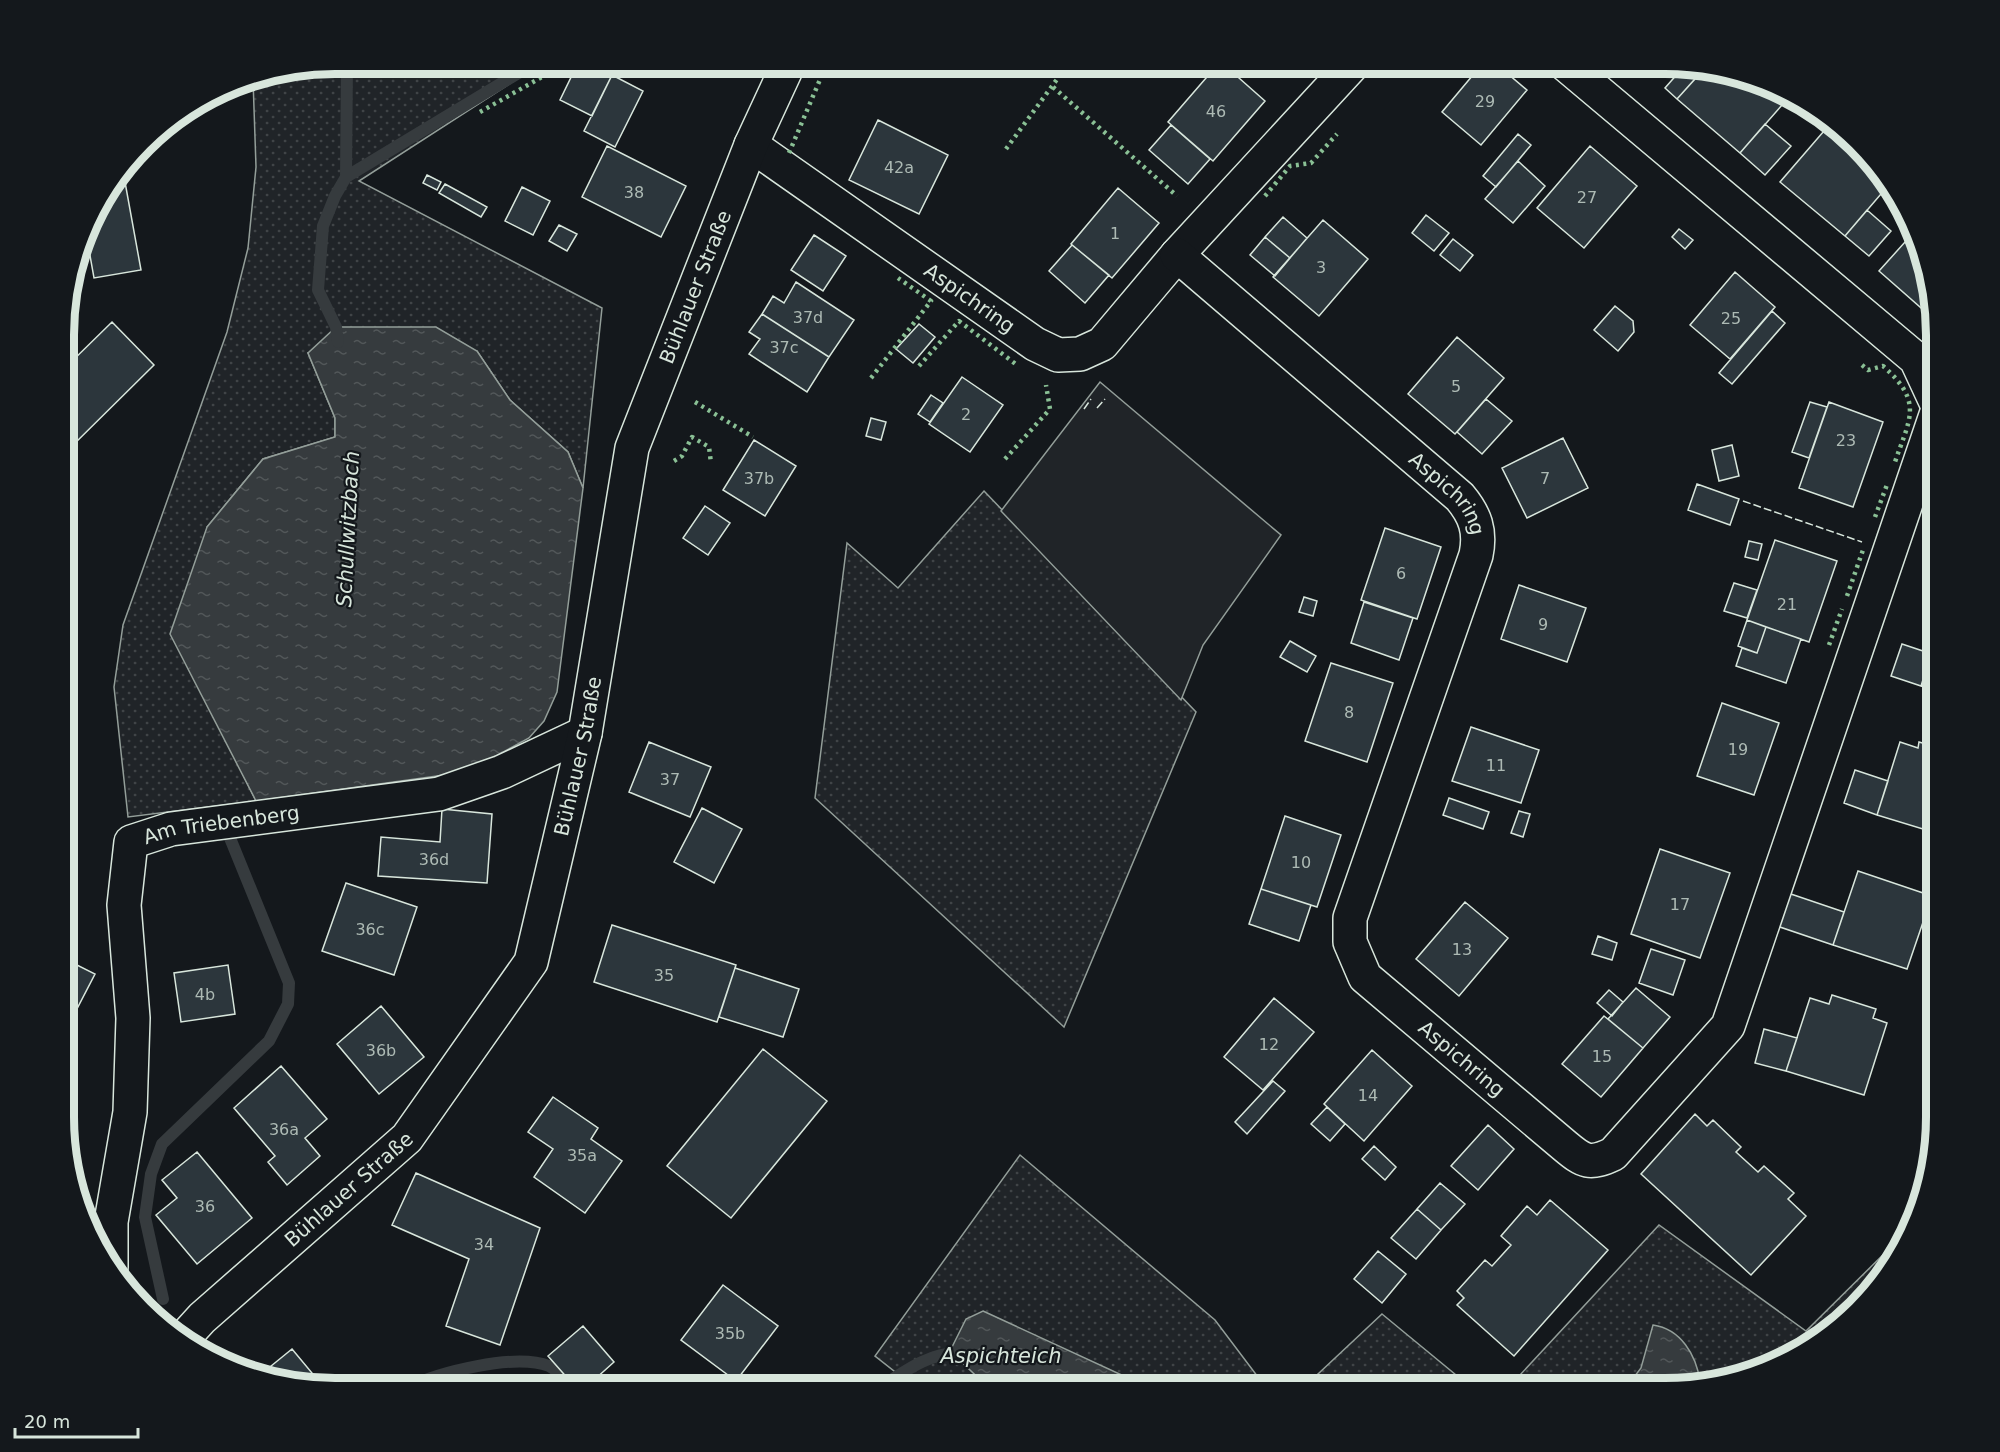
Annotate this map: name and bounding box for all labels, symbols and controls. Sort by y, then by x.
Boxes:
house number: 29 [1475,92,1495,111]
house number: 46 [1206,102,1226,121]
house number: 42a [884,158,914,177]
house number: 38 [624,183,644,202]
house number: 27 [1577,188,1597,207]
street label: Bühlauer Straße [654,207,736,367]
house number: 1 [1110,224,1120,243]
street label: Aspichring [920,258,1020,338]
house number: 3 [1316,258,1326,277]
house number: 37d [793,308,823,327]
house number: 25 [1721,309,1741,328]
house number: 37c [769,338,799,357]
house number: 5 [1451,377,1461,396]
house number: 2 [961,405,971,424]
house number: 23 [1836,431,1856,450]
street label: Aspichring [1404,447,1490,537]
water label: Schullwitzbach [332,450,364,608]
house number: 37b [744,469,774,488]
house number: 7 [1540,469,1550,488]
house number: 6 [1396,564,1406,583]
house number: 21 [1777,595,1797,614]
house number: 9 [1538,615,1548,634]
street label: Bühlauer Straße [549,675,606,838]
house number: 8 [1344,703,1354,722]
house number: 19 [1728,740,1748,759]
house number: 11 [1486,756,1506,775]
house number: 37 [660,770,680,789]
street label: Am Triebenberg [140,800,301,849]
house number: 36d [419,850,449,869]
house number: 10 [1291,853,1311,872]
house number: 17 [1670,895,1690,914]
house number: 36c [355,920,385,939]
house number: 13 [1452,940,1472,959]
house number: 35 [654,966,674,985]
house number: 4b [195,985,215,1004]
street label: Aspichring [1414,1016,1510,1102]
house number: 12 [1259,1035,1279,1054]
house number: 36b [366,1041,396,1060]
house number: 15 [1592,1047,1612,1066]
house number: 14 [1358,1086,1378,1105]
house number: 36a [269,1120,299,1139]
street label: Bühlauer Straße [280,1127,418,1252]
house number: 35a [567,1146,597,1165]
house number: 36 [195,1197,215,1216]
house number: 34 [474,1235,494,1254]
house number: 35b [715,1324,745,1343]
water label: Aspichteich [938,1344,1062,1368]
scale bar [15,1401,138,1439]
text: 20 m [24,1411,70,1432]

